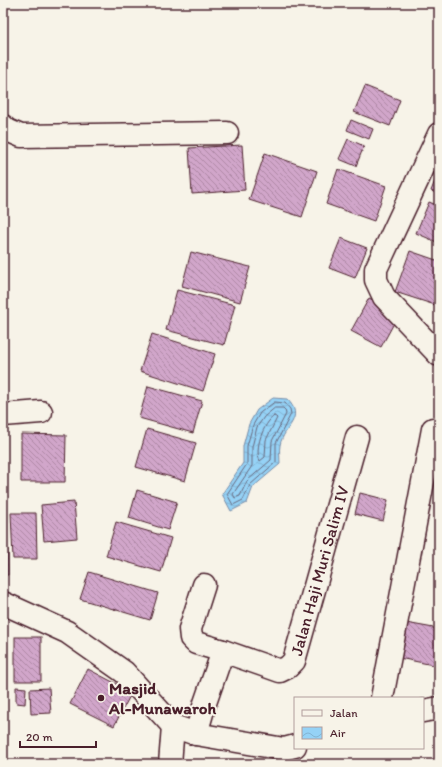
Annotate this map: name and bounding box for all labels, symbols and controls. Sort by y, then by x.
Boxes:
street label: Jalan Haji Muri Salim IV [286,483,353,658]
place label: Masjid Al-Munawaroh [108,678,217,718]
marker: Masjid Al-Munawaroh [96,693,106,703]
legend [294,697,424,749]
text: Jalan [330,706,358,720]
scale bar [20,723,96,749]
text: Air [330,726,346,740]
text: 20 m [26,730,53,744]

